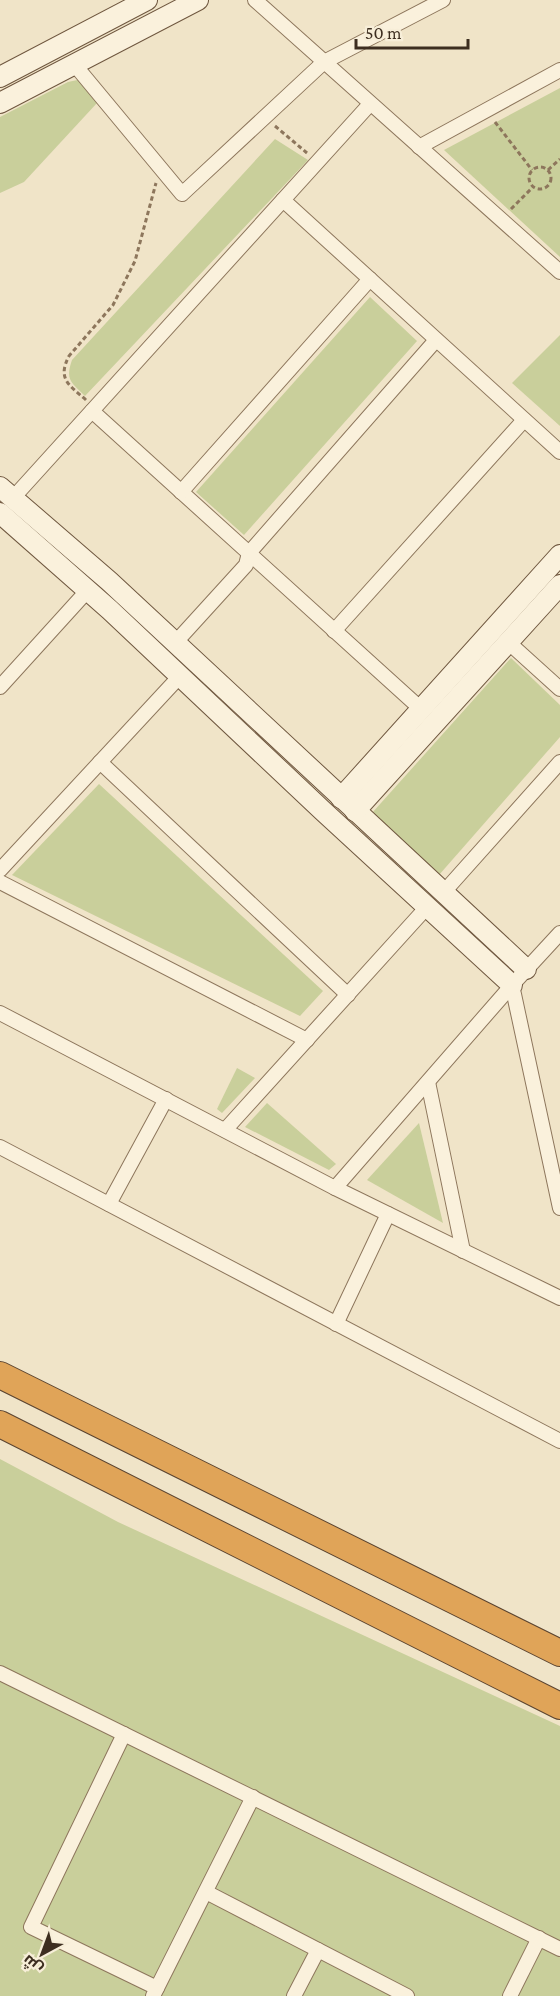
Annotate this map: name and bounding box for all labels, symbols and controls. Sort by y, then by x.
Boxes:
scale bar [356,12,468,50]
text: 50 m [365,23,402,43]
north arrow [12,1924,72,1984]
text: ش [19,1951,46,1978]

